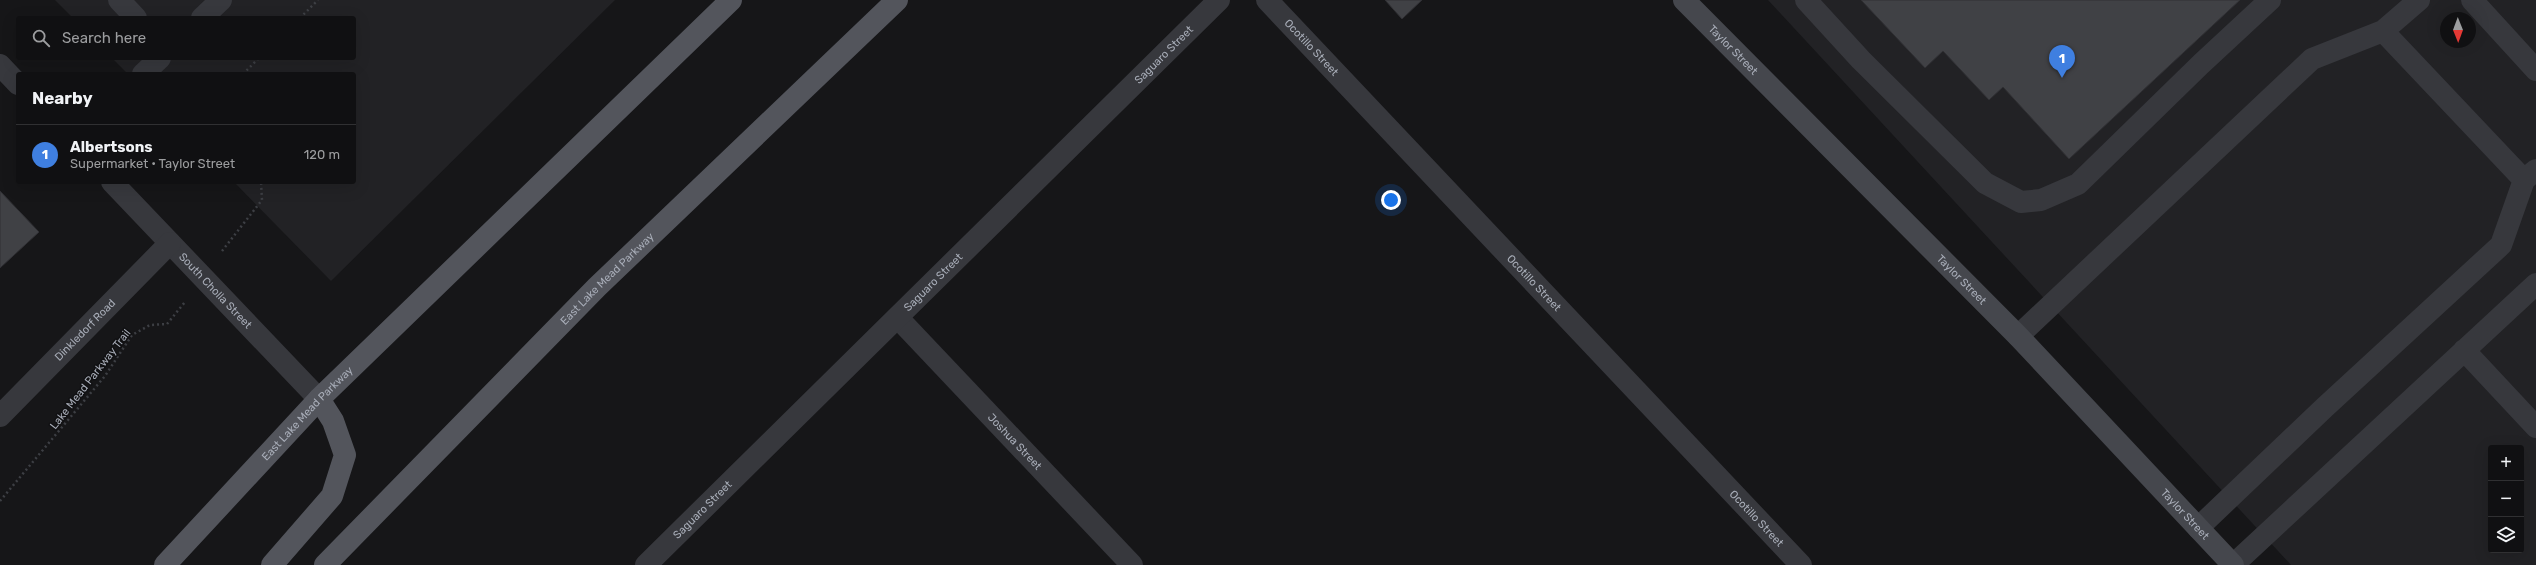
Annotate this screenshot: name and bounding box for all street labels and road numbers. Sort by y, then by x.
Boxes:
street label: Ocotillo Street [1281,17,1342,79]
street label: Taylor Street [1706,22,1761,78]
street label: Saguaro Street [1132,23,1197,87]
street label: East Lake Mead Parkway [558,230,657,328]
street label: South Cholla Street [176,250,255,332]
street label: Saguaro Street [901,250,966,314]
street label: Ocotillo Street [1504,252,1564,315]
street label: Taylor Street [1934,252,1989,308]
street label: Dinkledorf Road [52,296,118,364]
street label: Lake Mead Parkway Trail [47,327,133,432]
street label: East Lake Mead Parkway [259,364,356,463]
street label: Joshua Street [985,411,1045,473]
street label: Saguaro Street [671,478,735,542]
street label: Taylor Street [2158,486,2212,543]
street label: Ocotillo Street [1727,488,1787,550]

